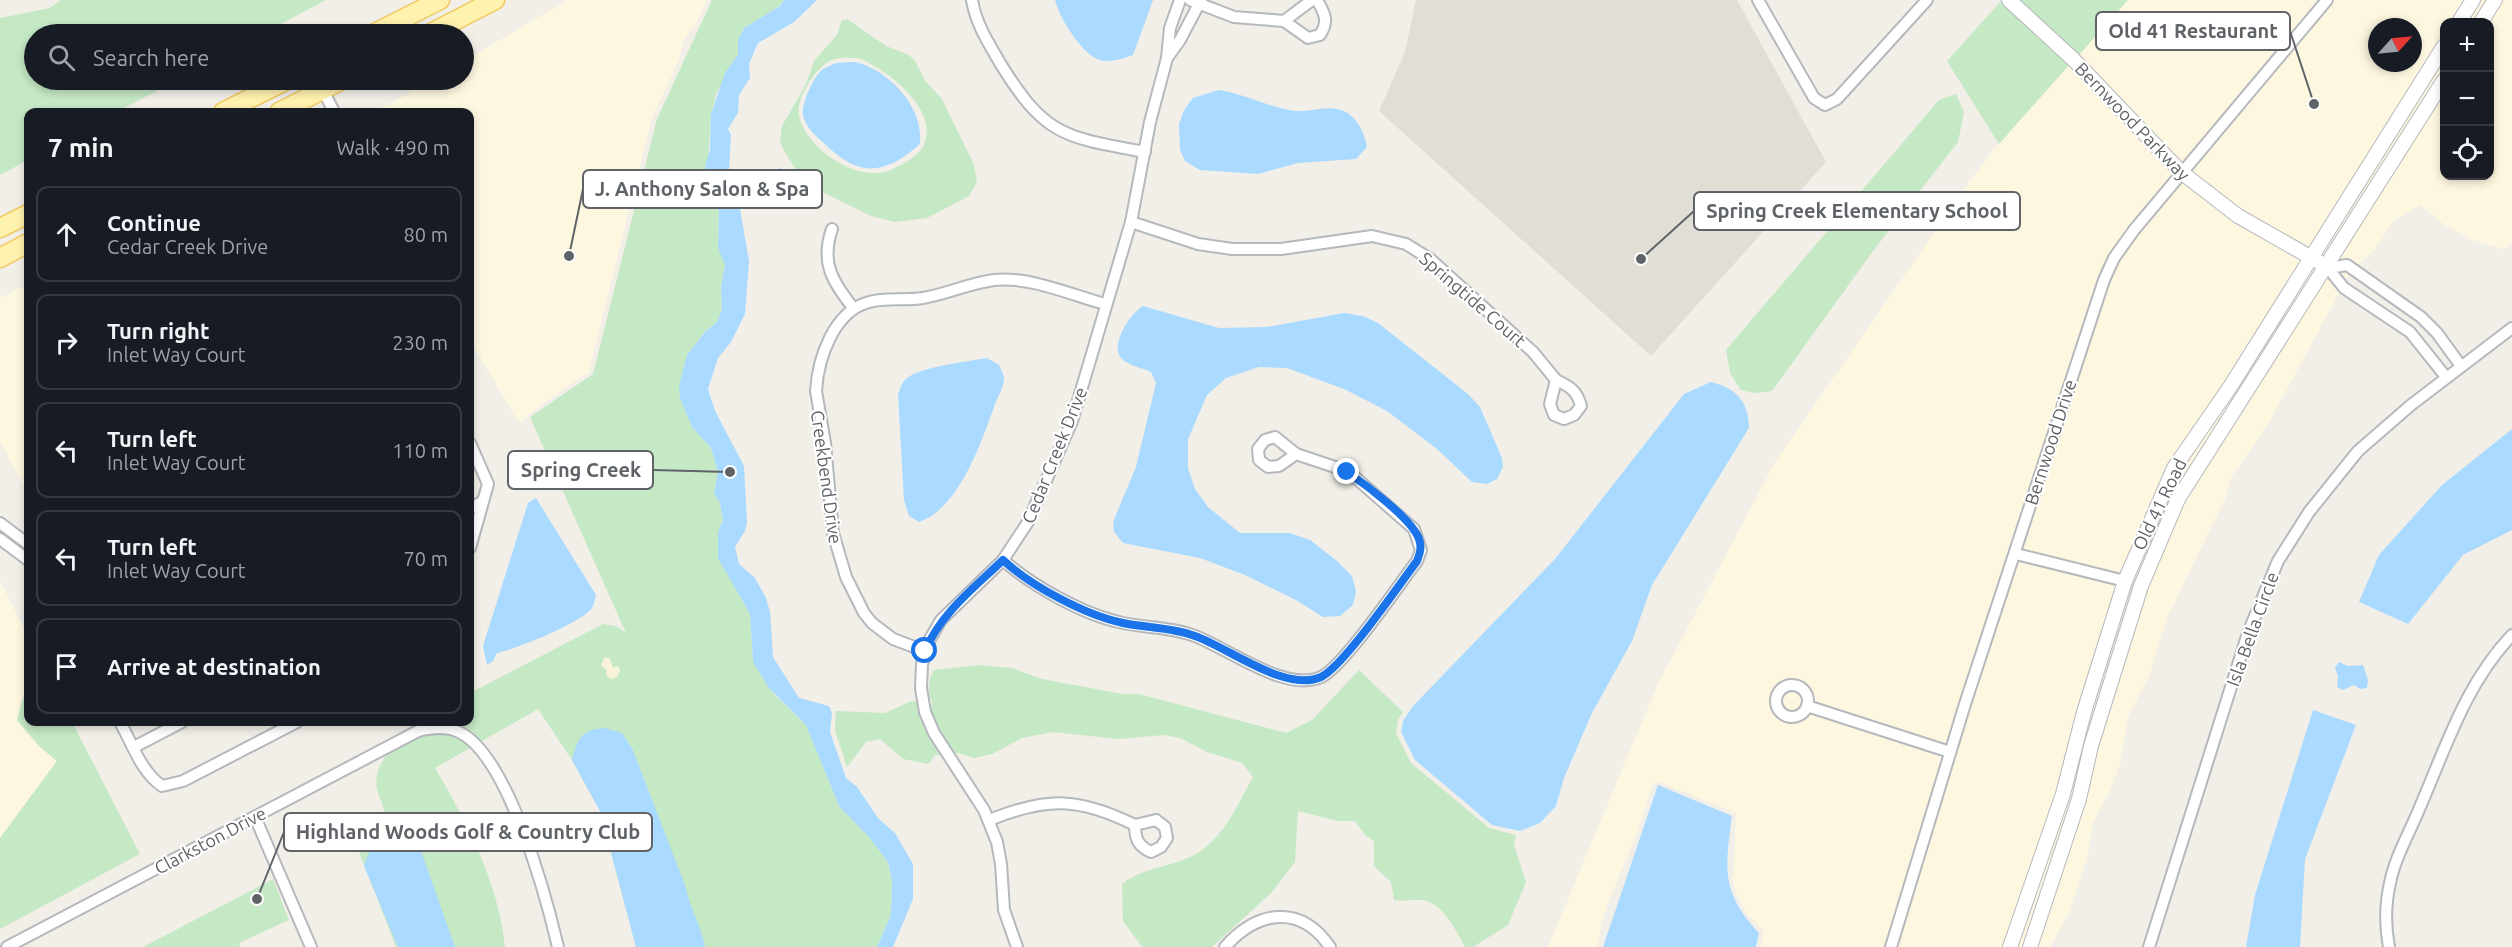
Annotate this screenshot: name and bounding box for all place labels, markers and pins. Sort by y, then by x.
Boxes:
callout: Old 41 Restaurant [2096,12,2290,50]
callout: J. Anthony Salon & Spa [583,170,822,208]
callout: Spring Creek Elementary School [1694,192,2020,230]
callout: Spring Creek [508,451,653,489]
callout: Highland Woods Golf & Country Club [284,813,652,851]

